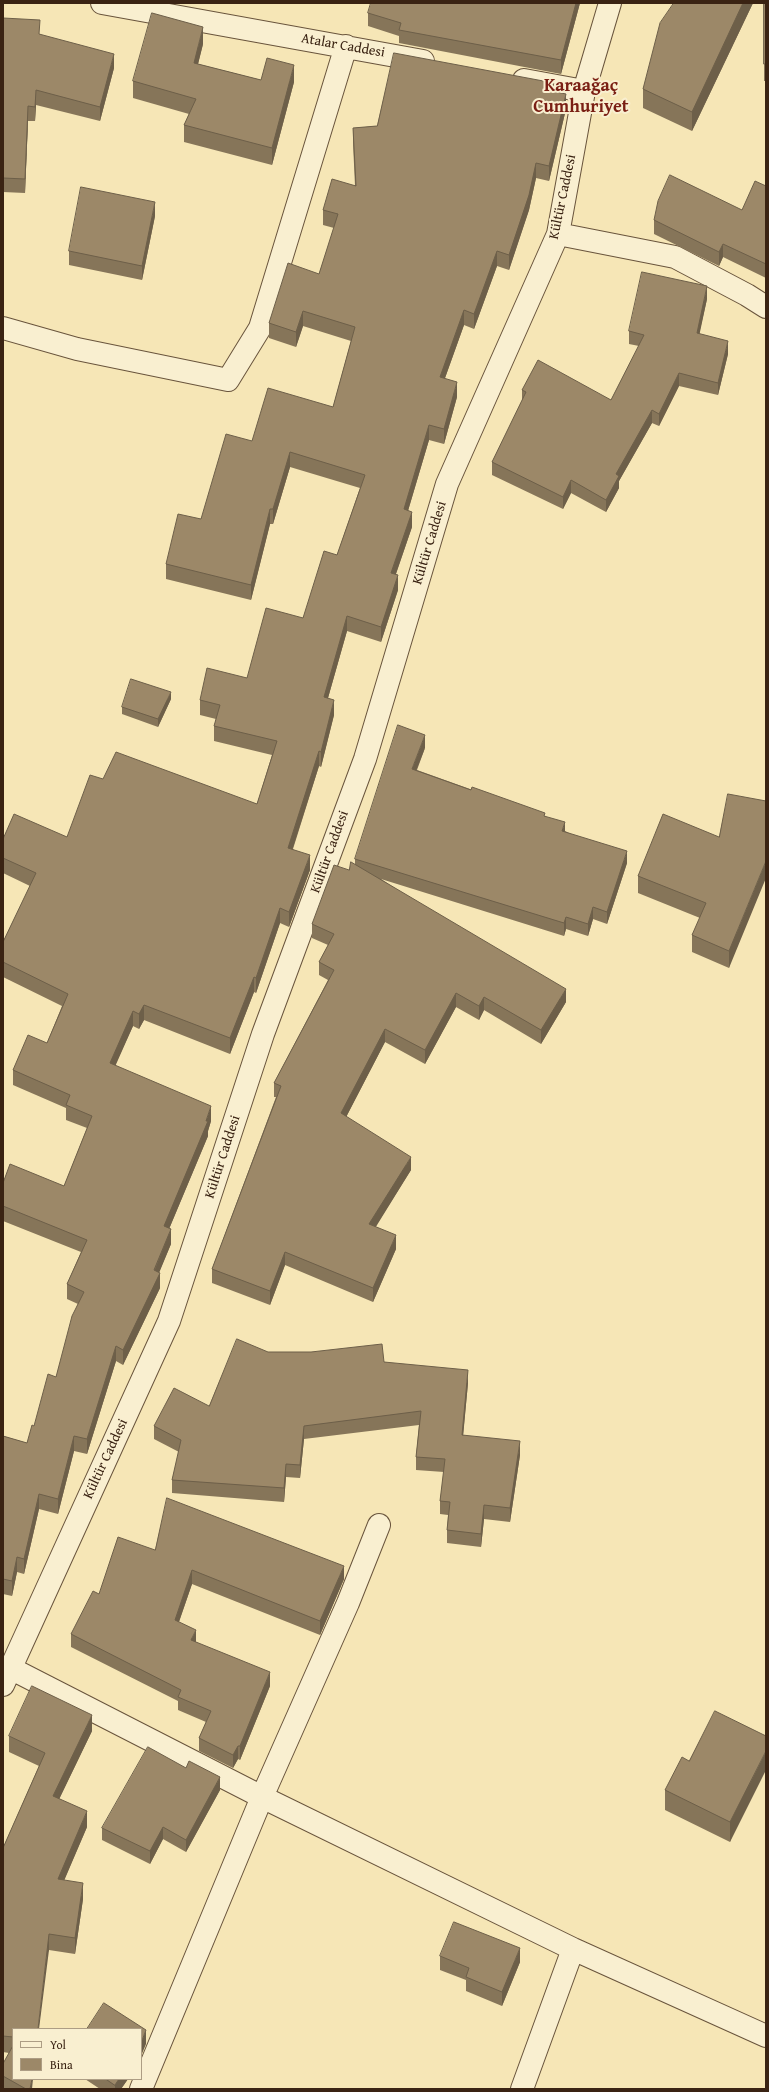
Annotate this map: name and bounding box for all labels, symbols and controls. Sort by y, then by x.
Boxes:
street label: Atalar Caddesi [300,30,386,62]
district label: Karaağaç Cumhuriyet [533,75,629,118]
street label: Kültür Caddesi [546,153,580,241]
street label: Kültür Caddesi [409,499,451,587]
street label: Kültür Caddesi [307,809,353,895]
street label: Kültür Caddesi [202,1113,244,1201]
street label: Kültür Caddesi [80,1416,132,1502]
legend [12,2028,142,2080]
text: Yol [50,2036,66,2053]
text: Bina [50,2056,73,2073]

